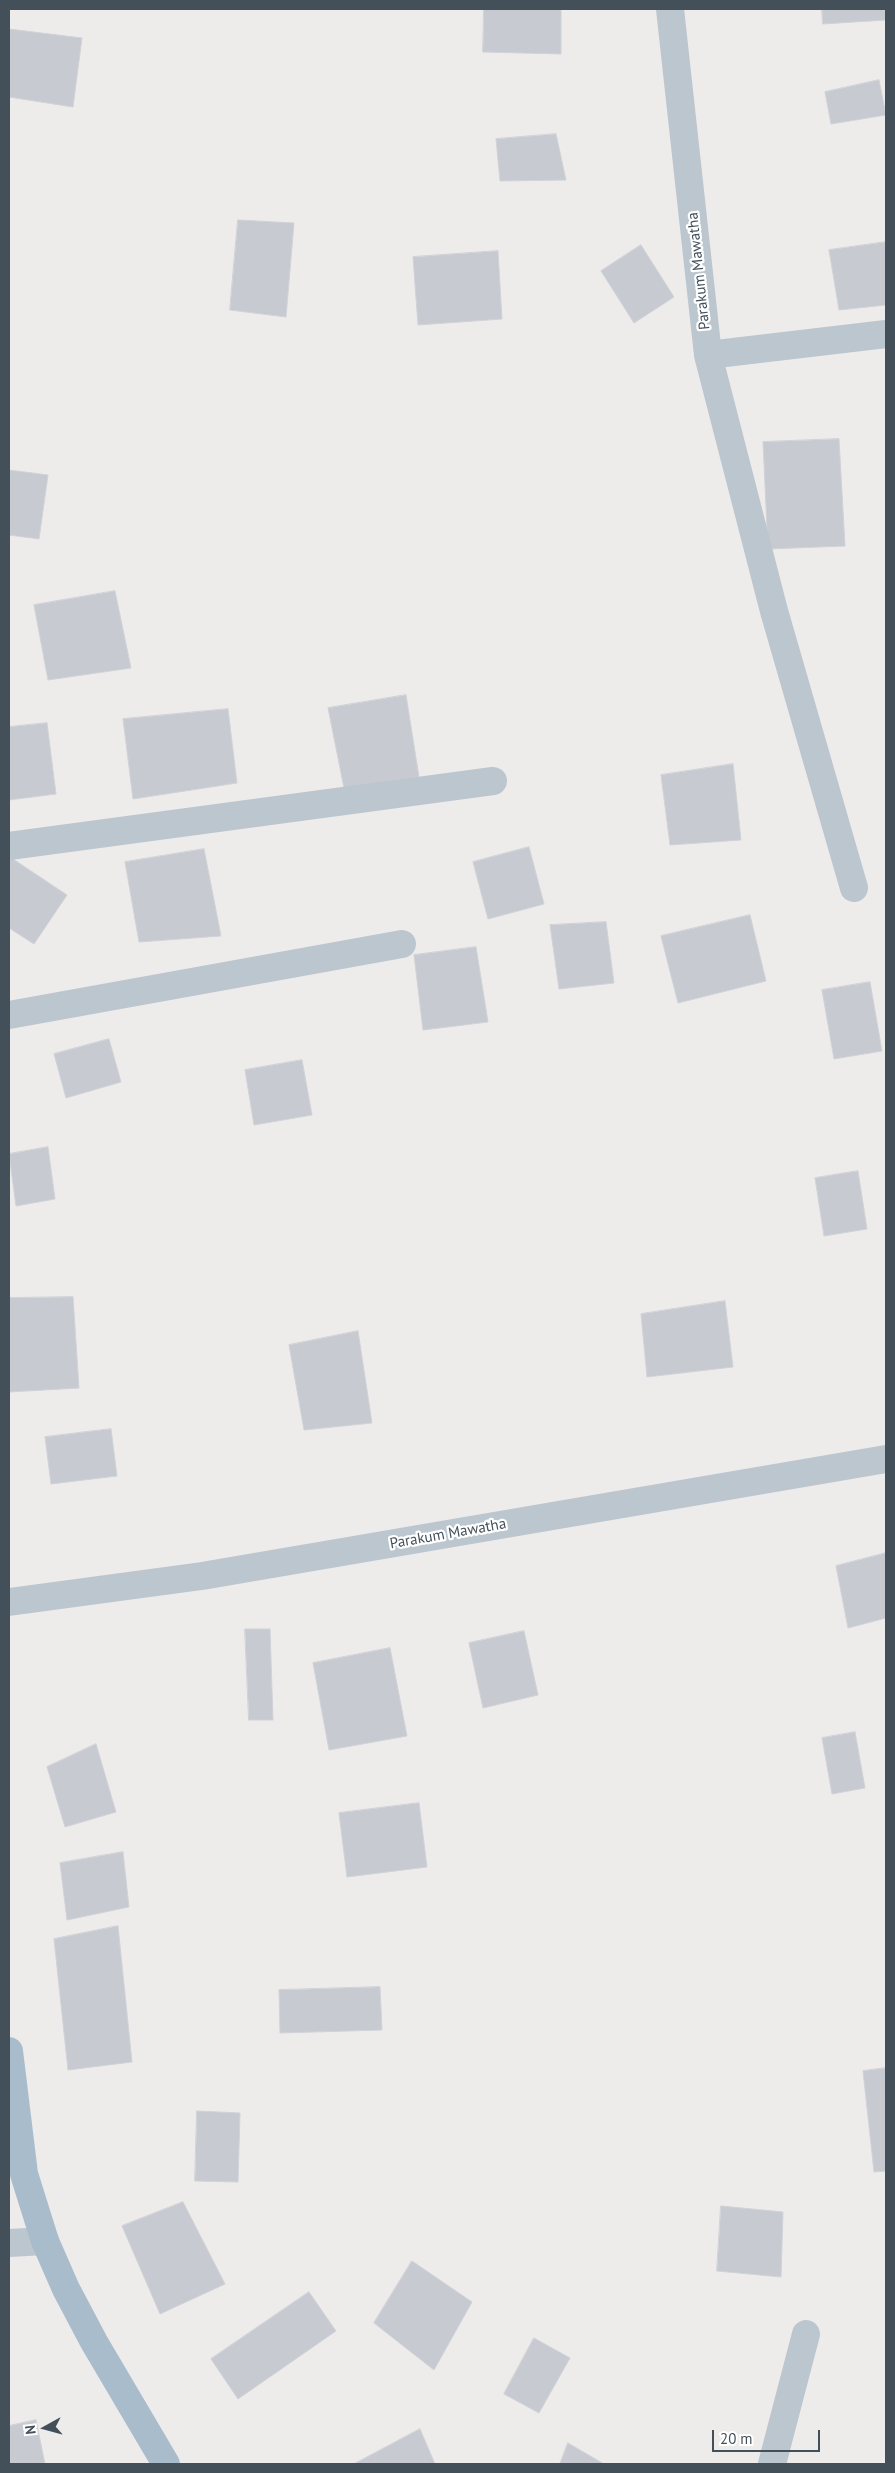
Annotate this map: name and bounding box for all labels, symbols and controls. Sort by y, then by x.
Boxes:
street label: Parakum Mawatha [684,211,714,331]
street label: Parakum Mawatha [388,1515,508,1553]
north arrow [20,2403,70,2453]
scale bar [715,2420,822,2452]
text: N [21,2424,40,2436]
text: 20 m [720,2429,753,2448]

